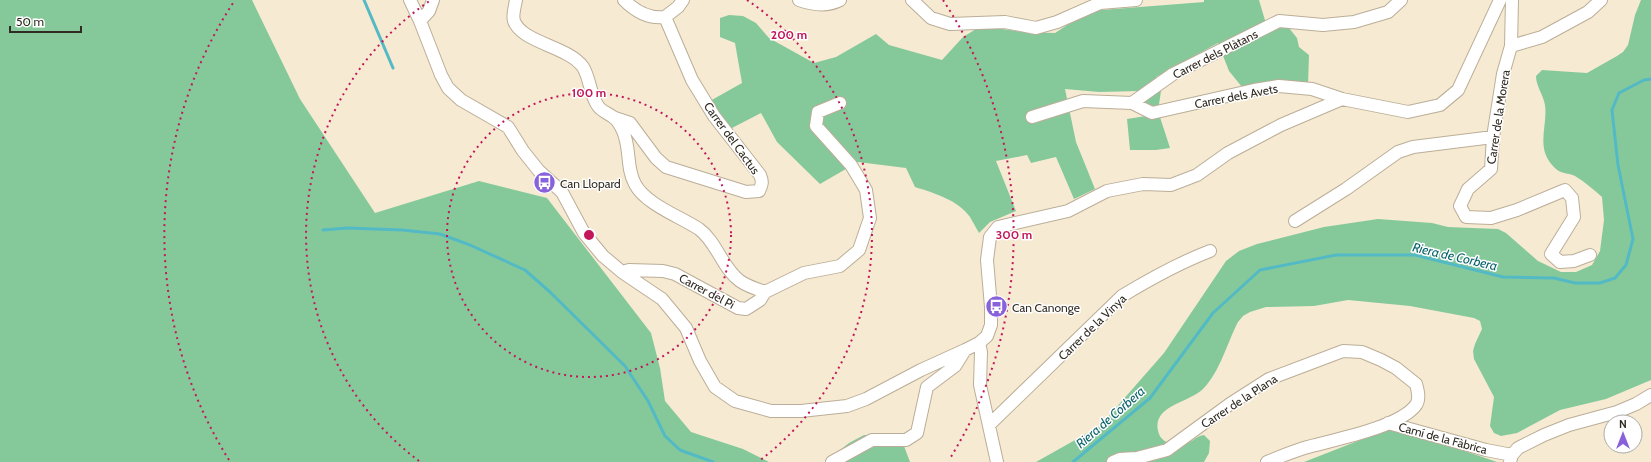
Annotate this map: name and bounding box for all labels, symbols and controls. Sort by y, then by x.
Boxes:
scale bar [10,8,81,34]
text: 50 m [16,14,44,29]
street label: Carrer dels Plàtans [1170,26,1260,82]
text: 200 m [771,27,807,42]
street label: Carrer de la Morera [1483,68,1513,165]
street label: Carrer dels Avets [1193,81,1279,111]
text: 100 m [572,85,606,100]
street label: Carrer del Cactus [701,99,763,177]
bus stop icon: Can Llopard [531,170,557,196]
place label: Can Llopard [560,176,621,191]
text: 300 m [996,227,1032,242]
centre of rings [582,228,596,242]
water label: Riera de Corbera [1411,238,1499,274]
street label: Carrer del Pi [677,270,737,312]
street label: Carrer de la Vinya [1055,291,1129,363]
bus stop icon: Can Canonge [984,294,1010,320]
place label: Can Canonge [1012,300,1080,315]
street label: Carrer de la Plana [1198,371,1280,431]
water label: Riera de Corbera [1072,383,1148,451]
north arrow [1603,414,1643,454]
text: N [1619,417,1627,431]
street label: Camí de la Fàbrica [1397,419,1489,457]

